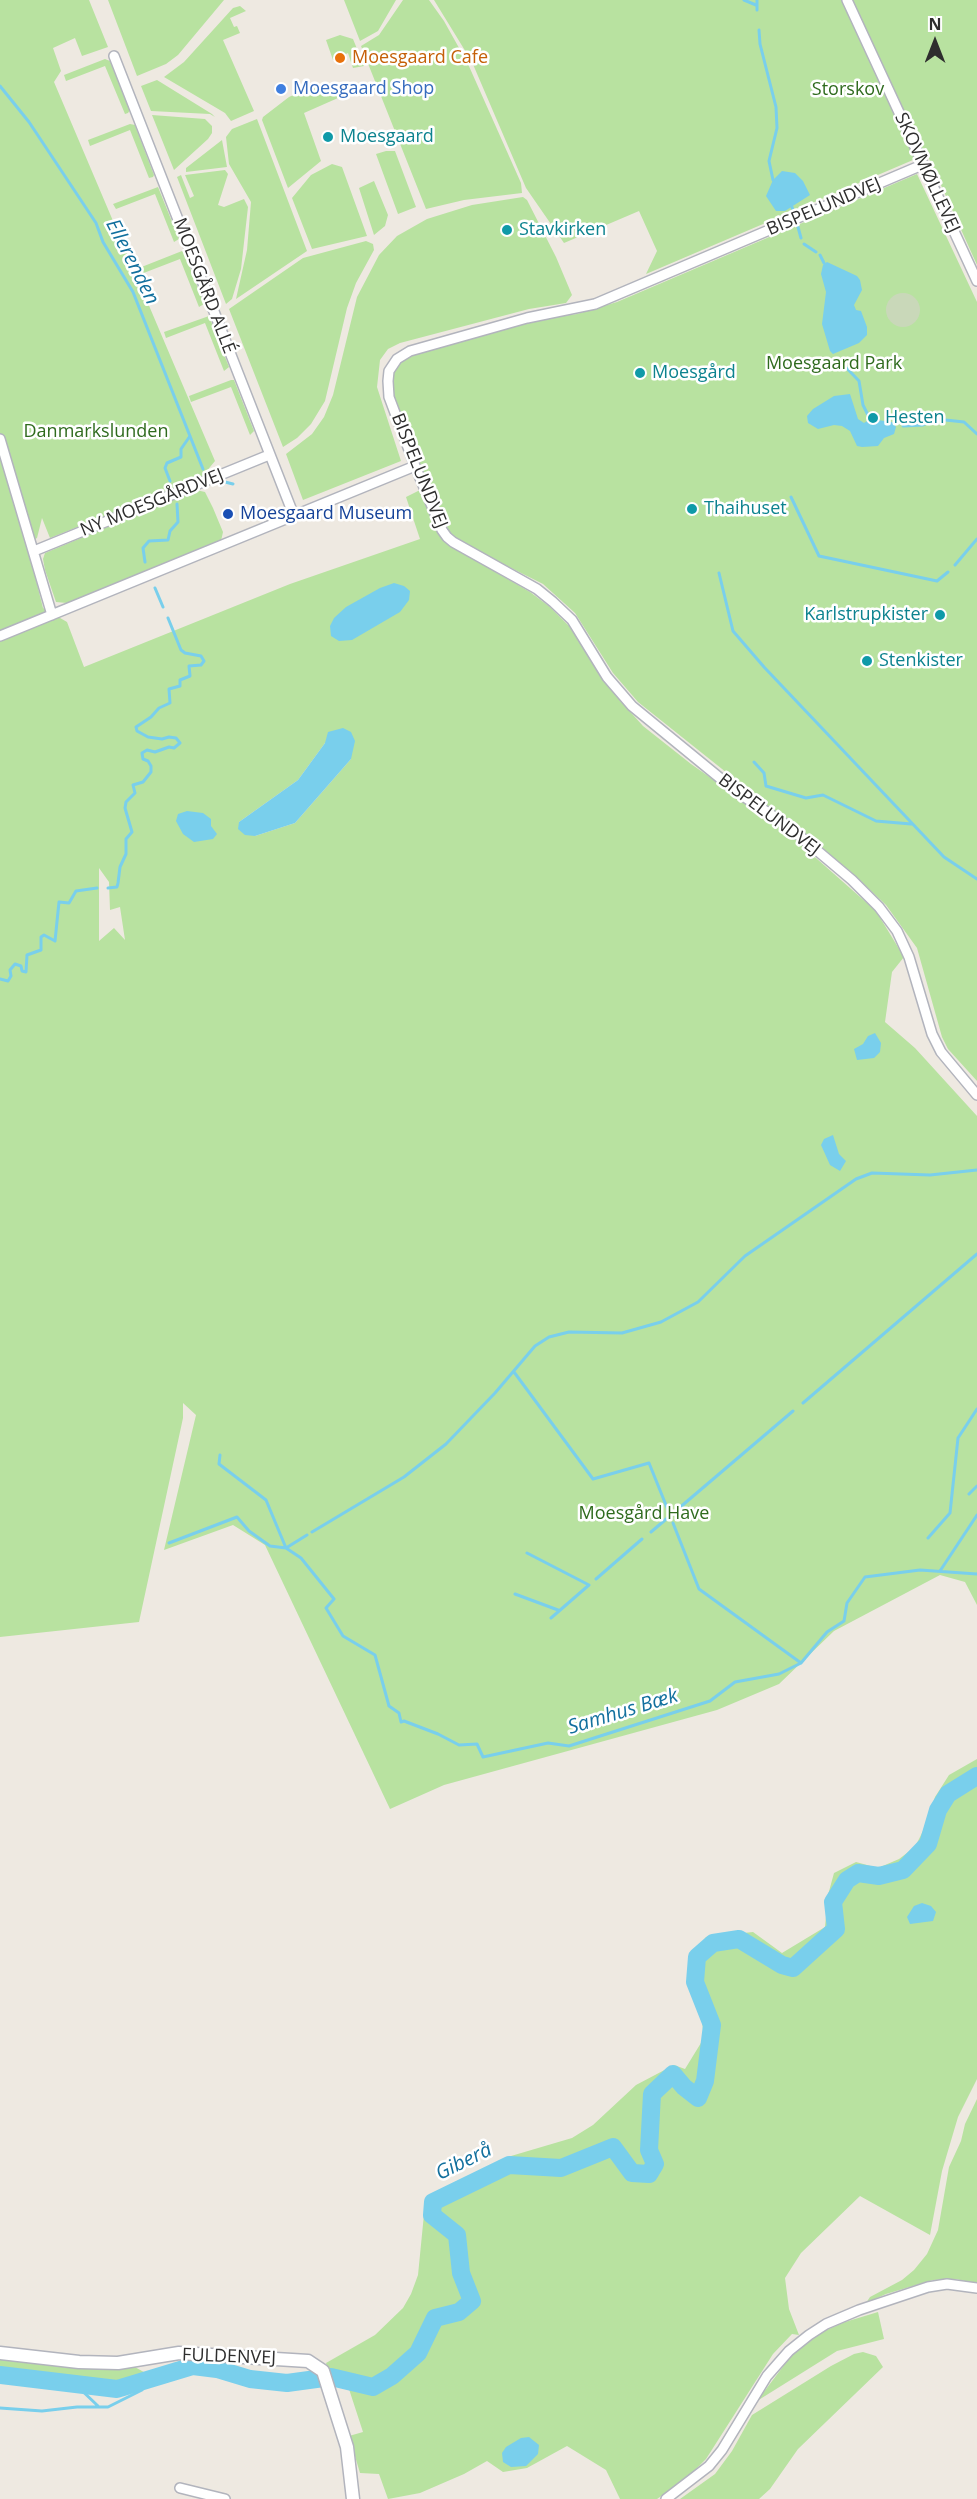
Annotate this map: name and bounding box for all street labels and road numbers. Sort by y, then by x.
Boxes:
street label: SKOVMØLLEVEJ [890,109,964,237]
street label: BISPELUNDVEJ [764,173,884,241]
street label: MOESGÅRD ALLÉ [168,215,240,357]
street label: BISPELUNDVEJ [386,410,452,532]
street label: NY MOESGÅRDVEJ [77,464,227,542]
street label: BISPELUNDVEJ [714,770,824,860]
street label: FULDENVEJ [182,2345,276,2369]

